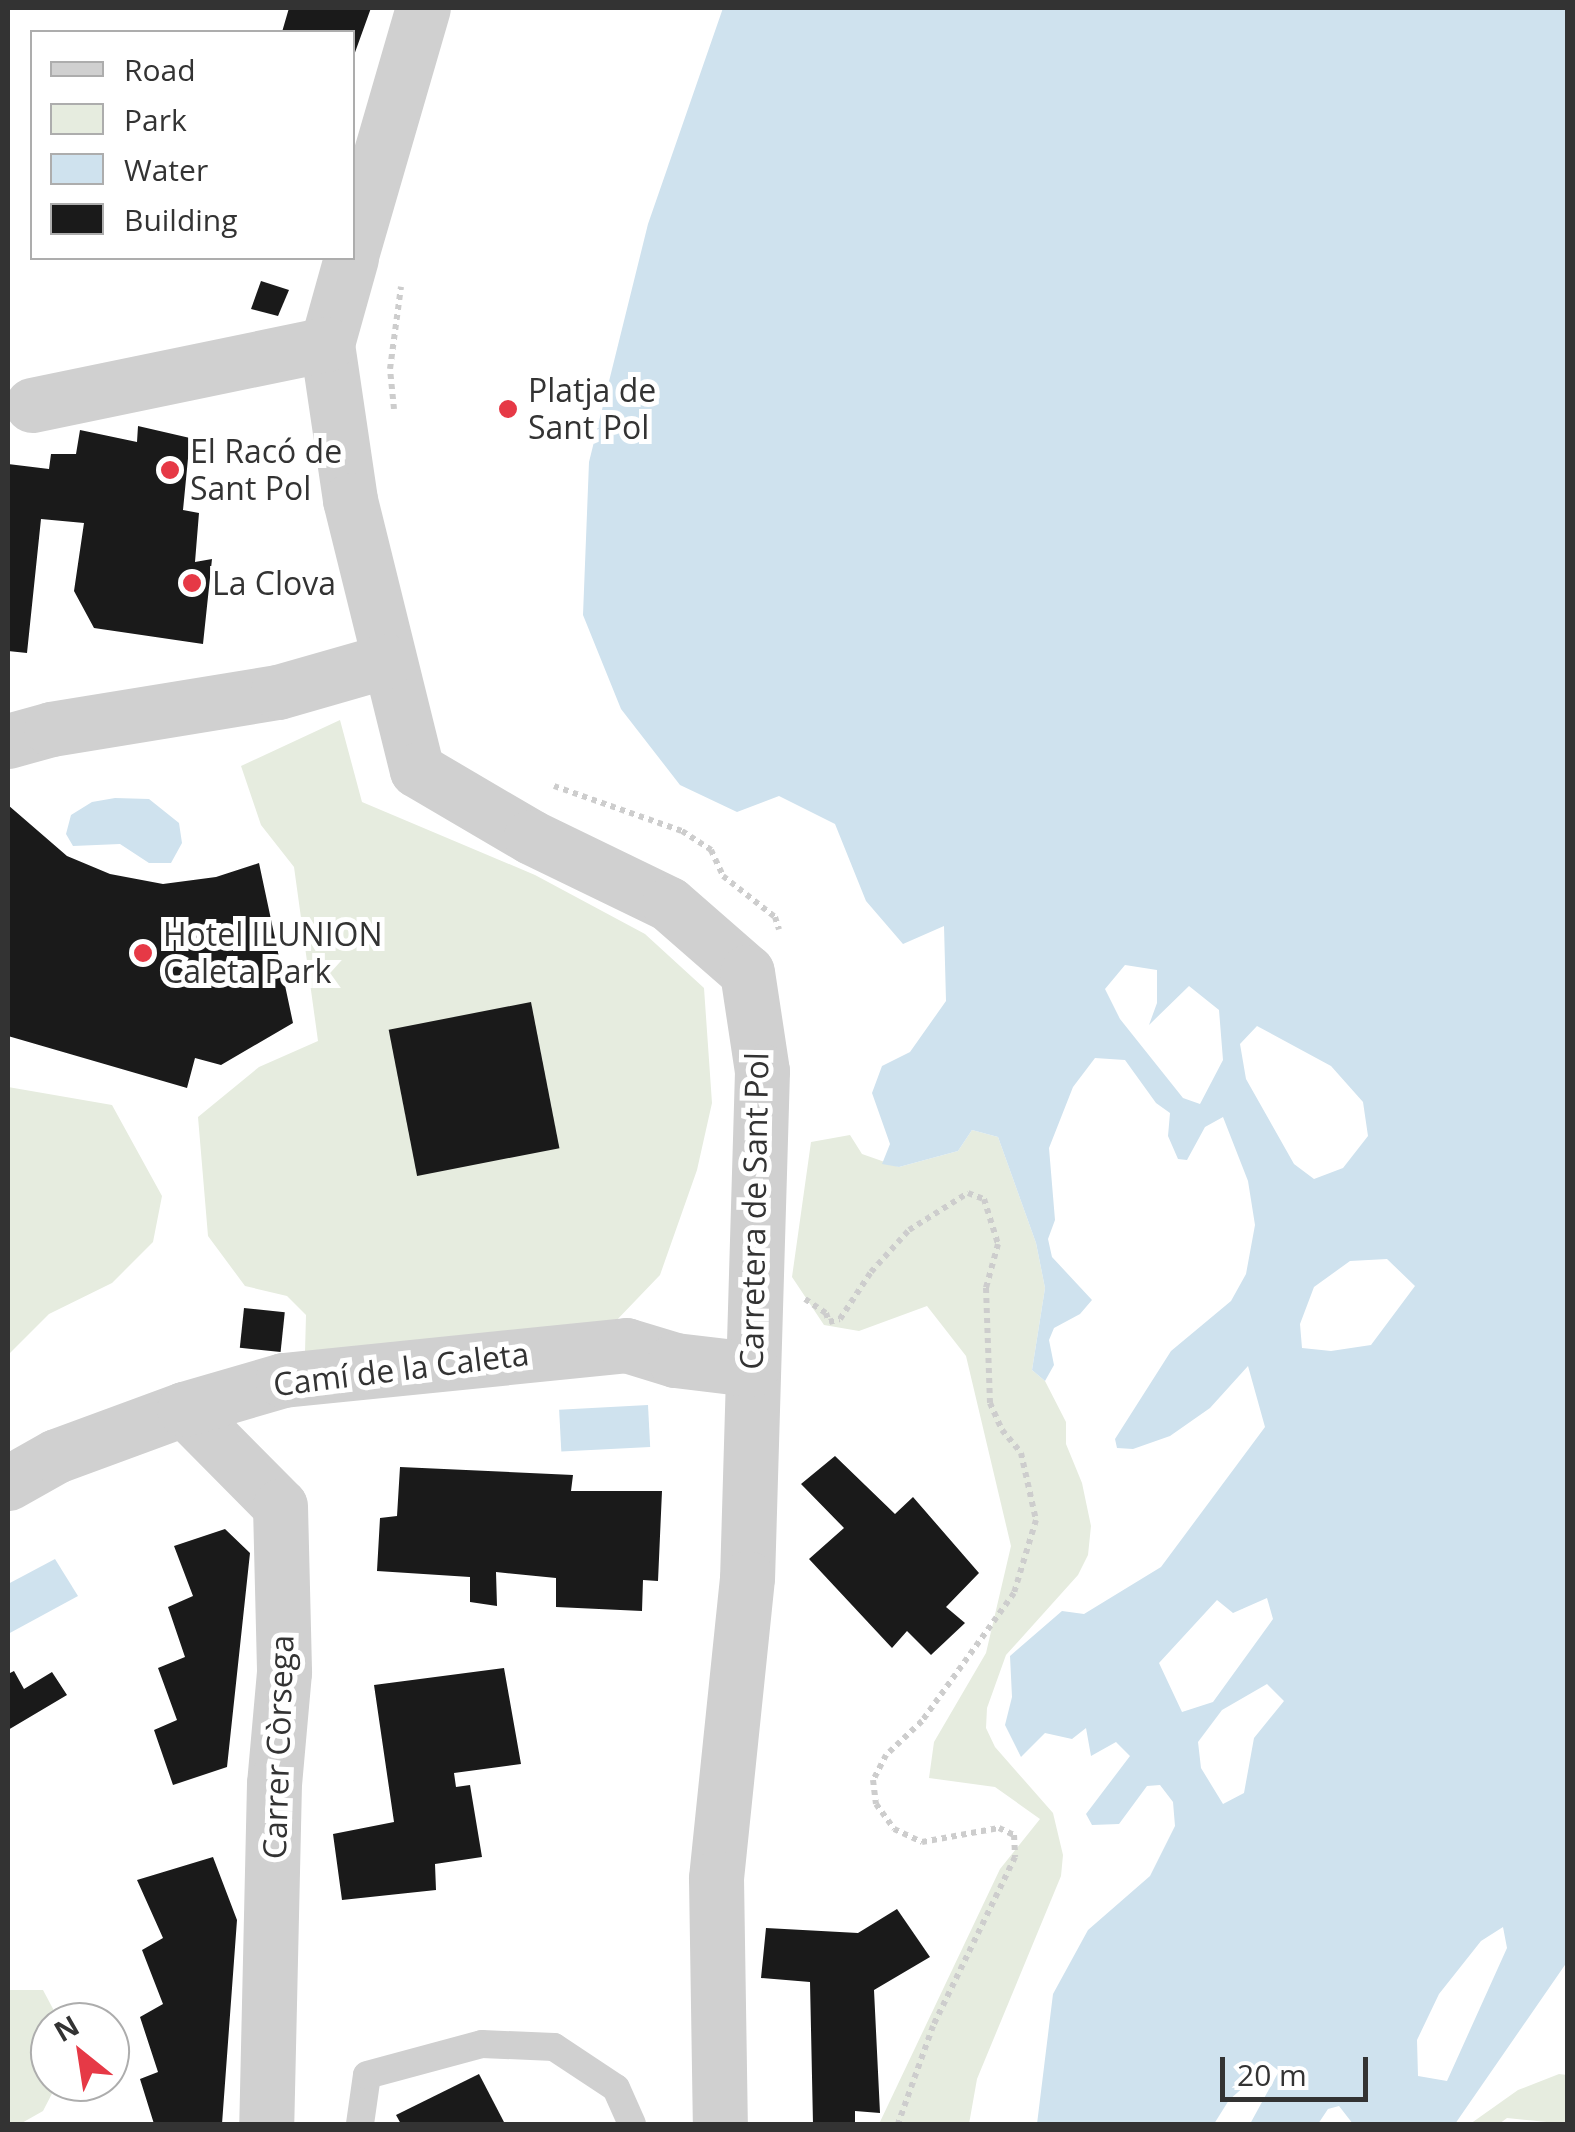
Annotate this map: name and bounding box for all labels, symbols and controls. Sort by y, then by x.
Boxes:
legend [30,30,355,260]
text: Road [124,49,196,90]
text: Park [124,99,187,140]
text: Water [124,149,208,190]
text: Building [124,199,238,240]
place label: Platja de Sant Pol [528,372,656,447]
marker: Platja de Sant Pol [497,398,519,420]
place label: El Racó de Sant Pol [190,433,342,508]
marker: El Racó de Sant Pol [159,459,181,481]
place label: La Clova [212,564,336,602]
marker: La Clova [181,572,203,594]
place label: Hotel ILUNION Caleta Park [163,916,383,991]
marker: Hotel ILUNION Caleta Park [132,942,154,964]
street label: Carretera de Sant Pol [732,1052,776,1370]
street label: Camí de la Caleta [271,1334,531,1404]
street label: Carrer Còrsega [255,1634,301,1860]
north arrow [30,2002,130,2102]
text: N [47,2006,85,2050]
scale bar [1225,2037,1372,2099]
text: 20 m [1237,2054,1307,2095]

